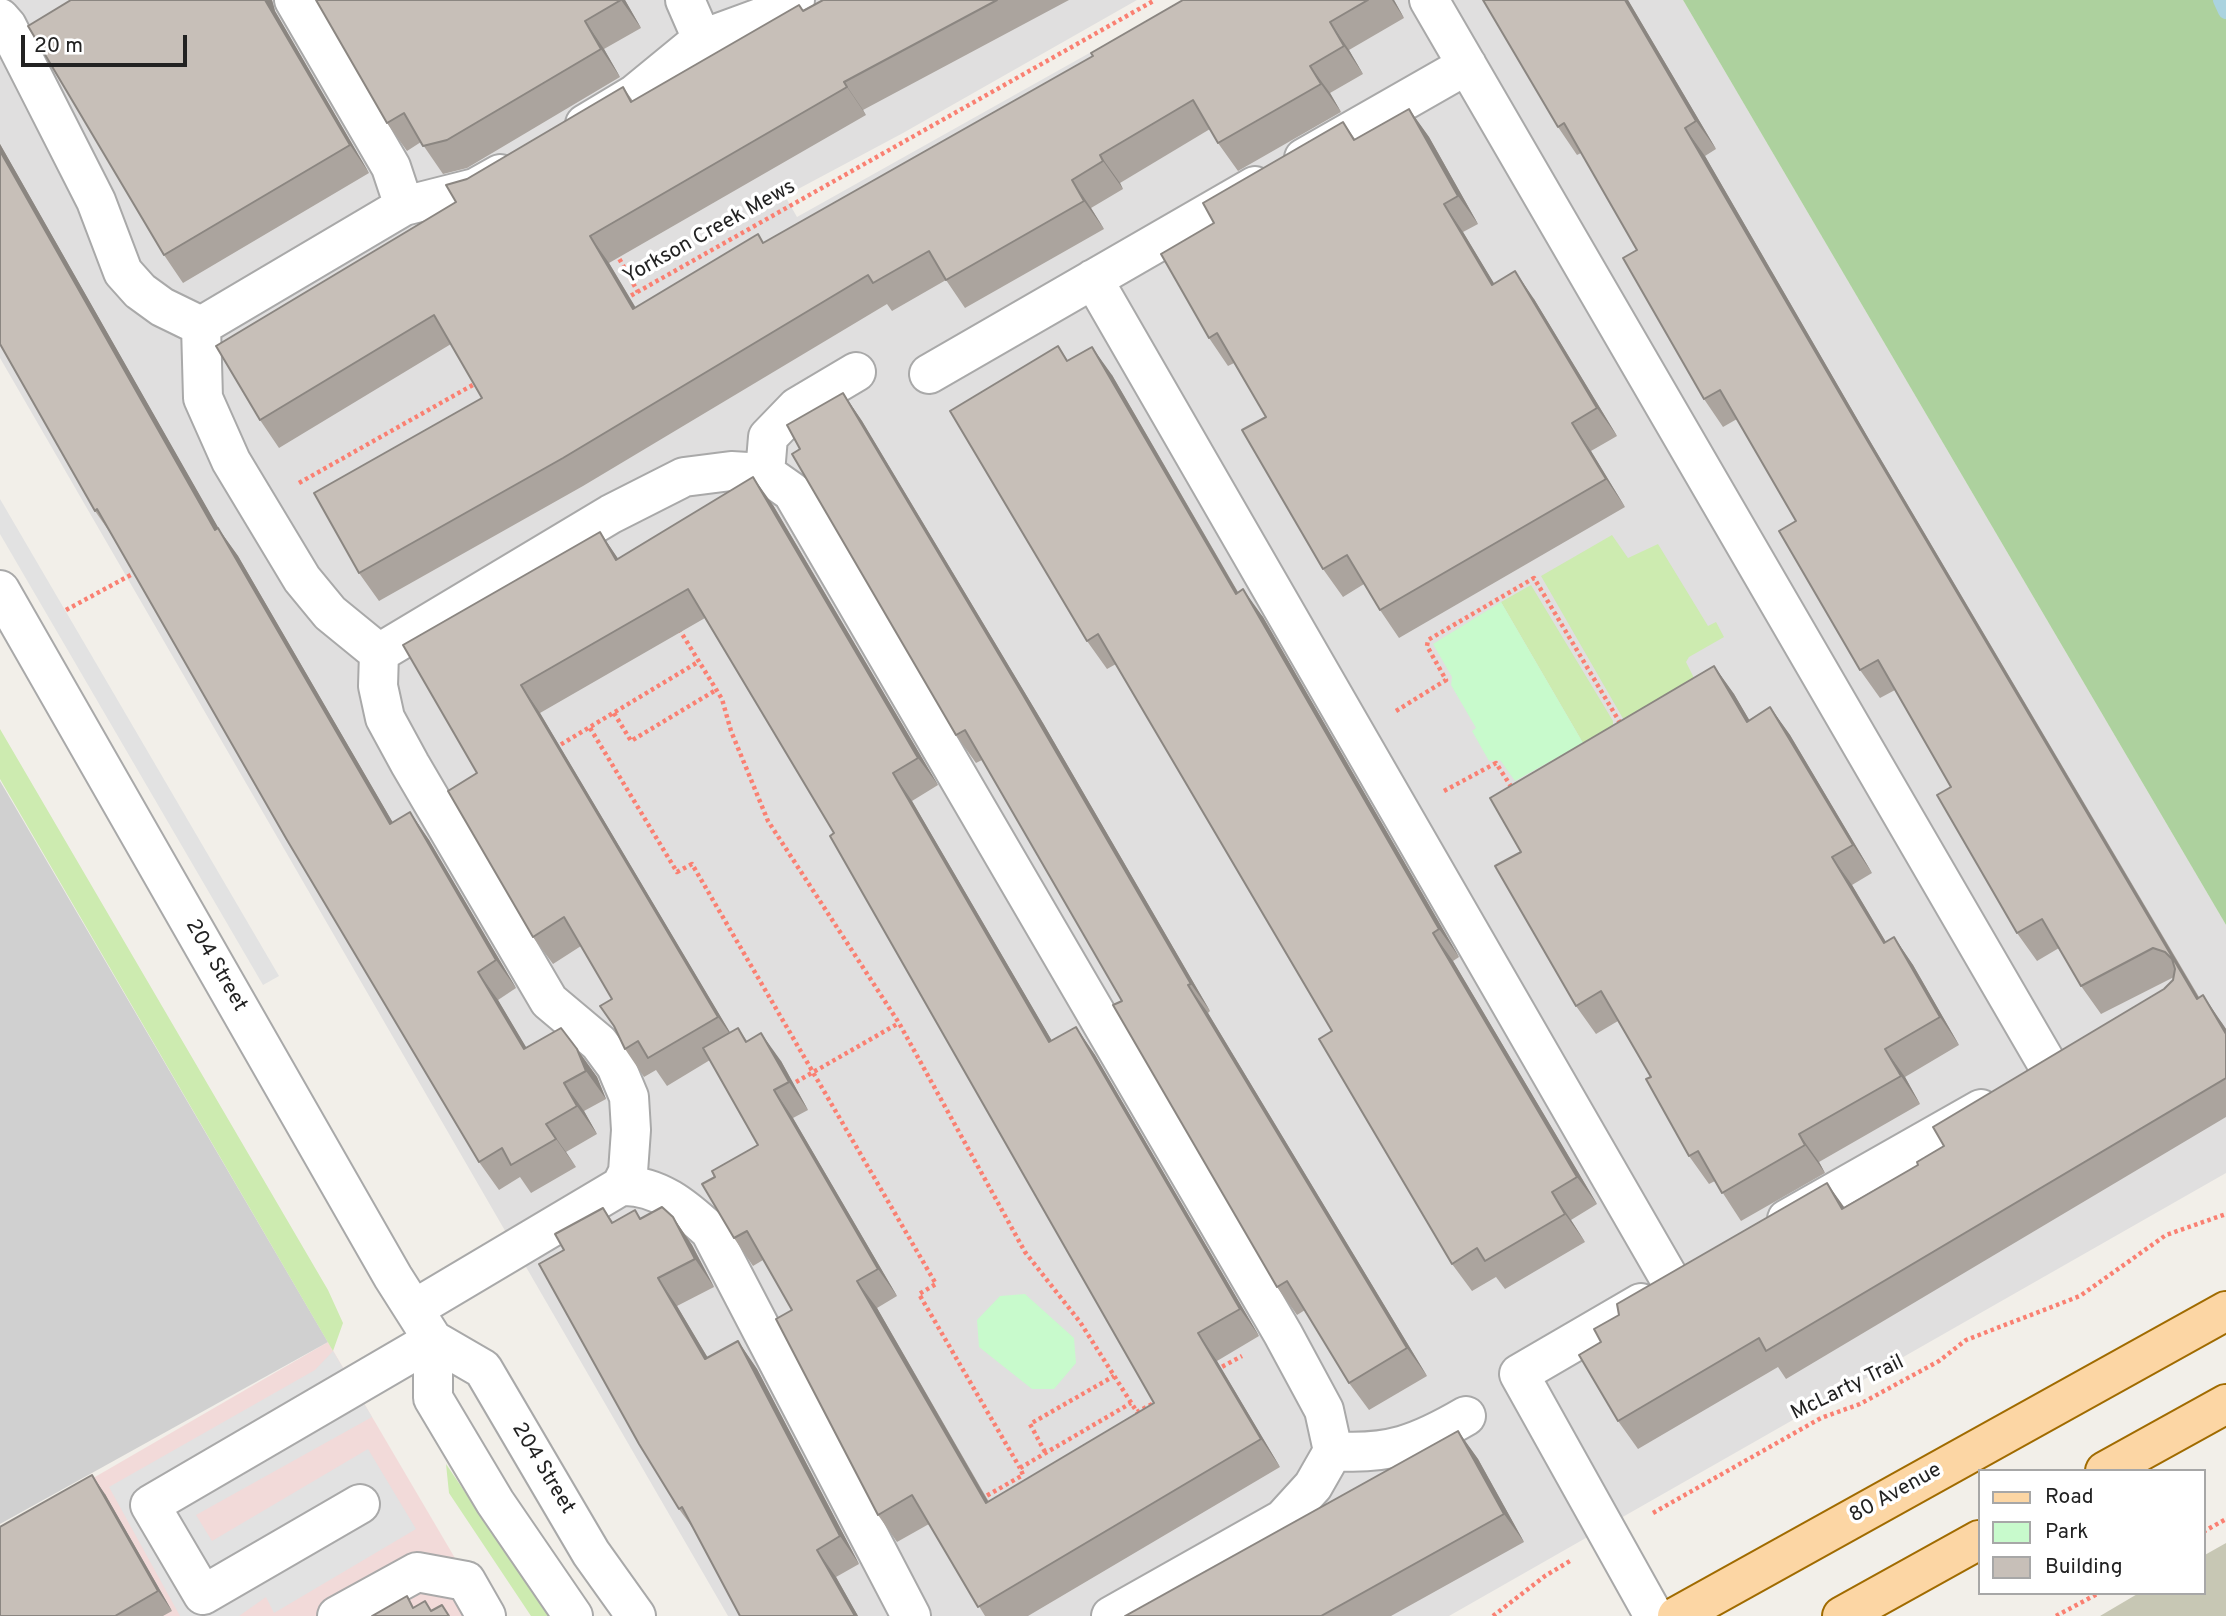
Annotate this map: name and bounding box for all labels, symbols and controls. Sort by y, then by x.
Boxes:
scale bar [24,21,191,65]
text: 20 m [34,33,83,60]
street label: Yorkson Creek Mews [620,175,800,291]
street label: 204 Street [179,915,251,1017]
street label: McLarty Trail [1787,1351,1909,1427]
street label: 204 Street [505,1419,579,1519]
street label: 80 Avenue [1846,1458,1946,1530]
legend [1978,1469,2205,1595]
text: Road [2045,1484,2094,1511]
text: Park [2045,1519,2088,1546]
text: Building [2045,1554,2123,1581]

